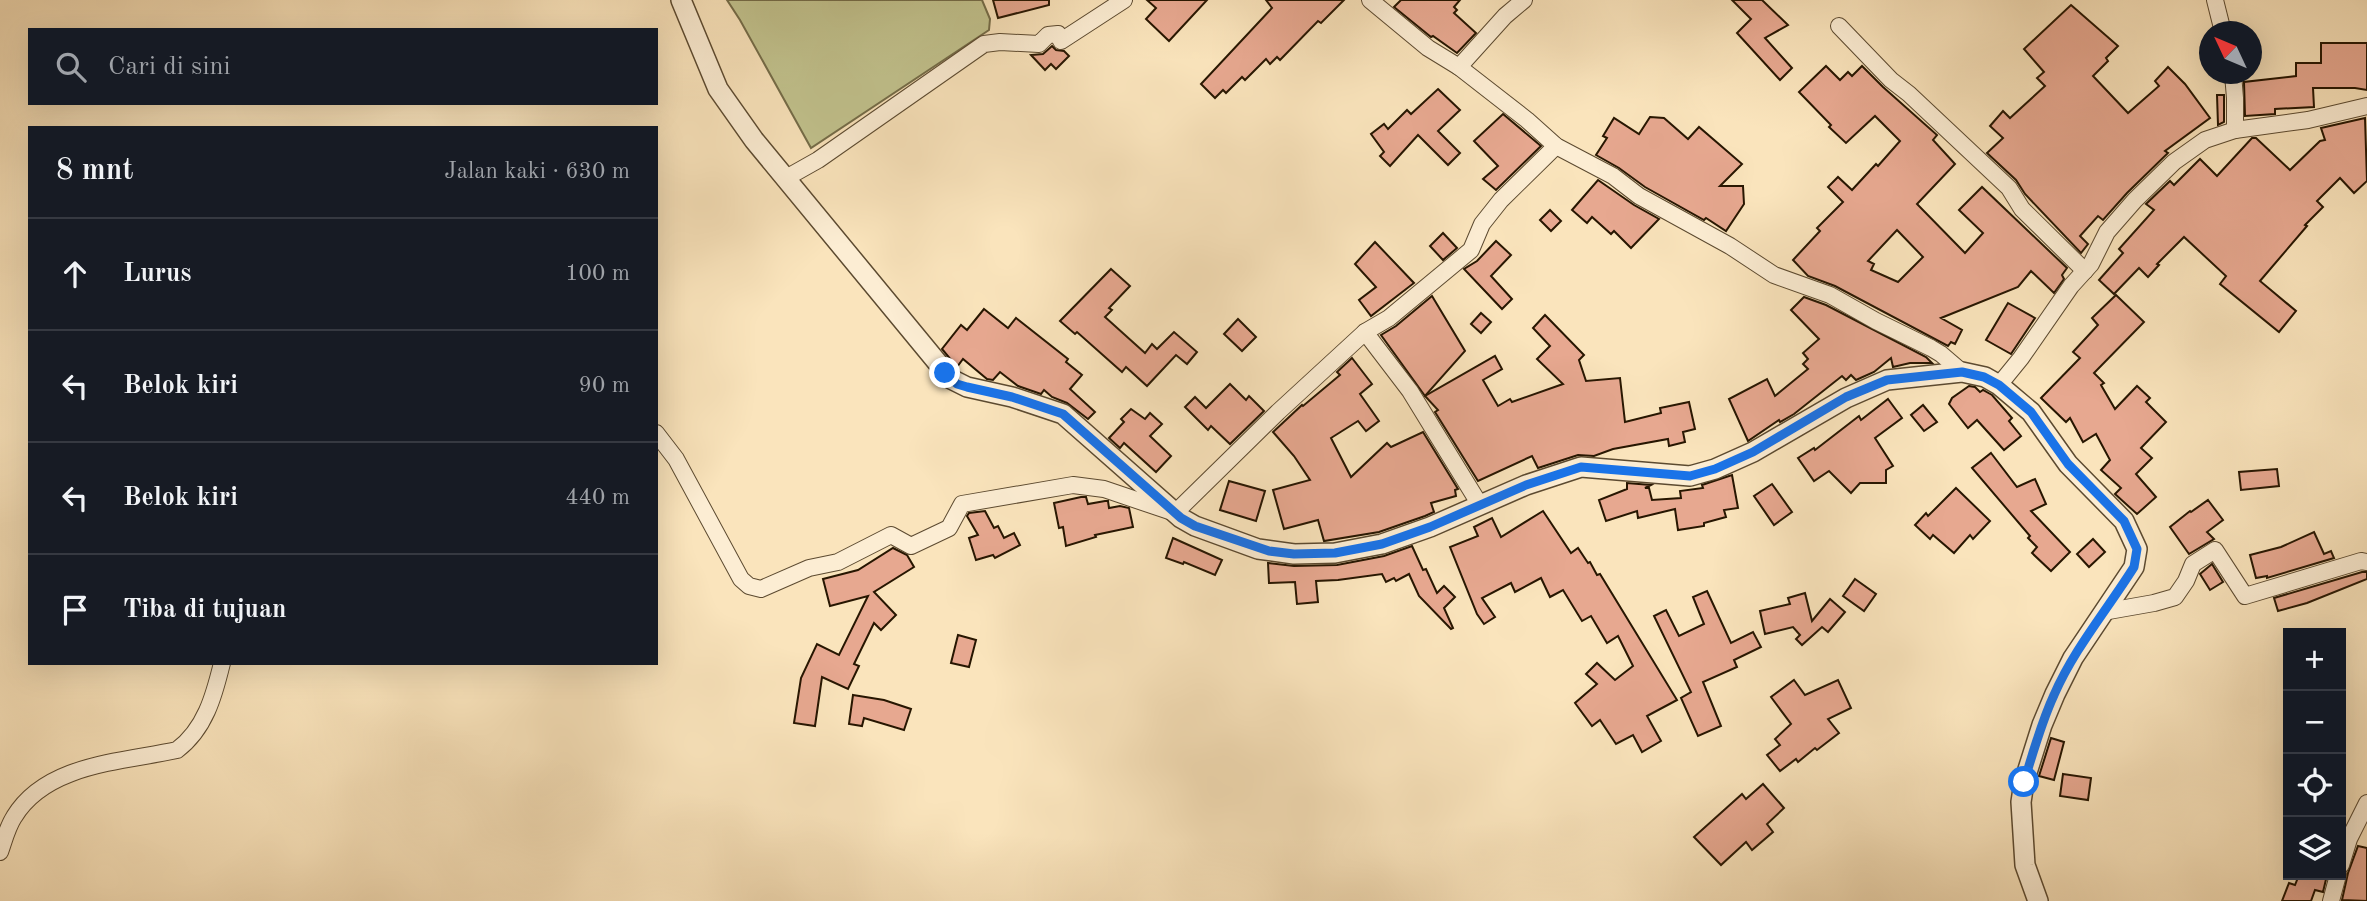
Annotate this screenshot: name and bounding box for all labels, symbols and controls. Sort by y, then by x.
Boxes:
north arrow [2199,21,2262,84]
search box [28,28,658,105]
icon: search [52,48,90,86]
text: Cari di sini [108,54,230,80]
text: 8 mnt [56,156,133,186]
text: Jalan kaki · 630 m [444,160,630,183]
icon: ahead [56,255,94,293]
text: Lurus [123,261,191,287]
text: 100 m [565,262,630,285]
route end [929,357,960,388]
icon: left [56,367,94,405]
text: Belok kiri [123,373,238,399]
text: 90 m [579,374,630,397]
icon: left [56,479,94,517]
text: Belok kiri [123,485,238,511]
text: 440 m [565,486,630,509]
icon: arrive [56,591,94,629]
text: Tiba di tujuan [123,597,287,623]
map controls [2283,628,2346,880]
button: + [2283,628,2346,691]
button: − [2283,691,2346,754]
button: locate [2283,754,2346,817]
route start [2008,766,2039,797]
button: layers [2283,817,2346,880]

